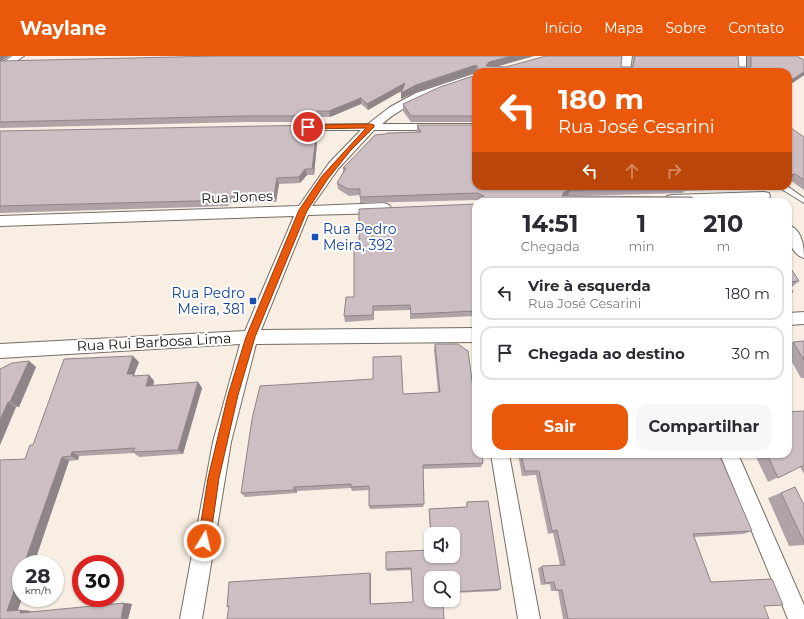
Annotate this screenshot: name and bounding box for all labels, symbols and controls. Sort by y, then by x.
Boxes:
text: Waylane [20,17,107,40]
text: Início [544,19,582,37]
text: Mapa [604,19,644,37]
text: Sobre [666,19,706,37]
text: Contato [728,19,784,37]
text: 180 m [558,82,644,116]
icon: left [492,84,544,136]
pin [291,110,325,144]
icon: arrive [297,116,319,138]
text: Rua José Cesarini [558,116,715,138]
icon: left [579,160,601,182]
icon: ahead [621,160,643,182]
icon: right [663,160,685,182]
street label: Rua Jones [201,187,273,207]
text: 14:51 [522,209,578,238]
text: 1 [637,209,646,238]
text: 210 [703,209,743,238]
place label: Rua Pedro Meira, 392 [323,220,397,254]
marker: Rua Pedro Meira, 392 [310,232,320,242]
text: Chegada [521,238,580,254]
text: min [628,238,655,254]
text: m [716,238,730,254]
text: Vire à esquerda [528,276,651,295]
icon: left [494,282,516,304]
place label: Rua Pedro Meira, 381 [172,284,245,318]
text: 180 m [725,284,770,303]
text: Rua José Cesarini [528,295,641,311]
marker: Rua Pedro Meira, 381 [248,296,258,306]
street label: Rua Rui Barbosa Lima [76,329,232,355]
icon: arrive [494,342,516,364]
text: Chegada ao destino [528,344,685,363]
text: 30 m [732,344,770,363]
button: Sair [492,404,628,450]
button: Compartilhar [636,404,772,450]
position arrow [183,520,225,562]
map controls [424,527,460,607]
button: sound [424,527,460,563]
speed limit sign: 30 [72,555,124,607]
text: 28 [26,564,51,588]
button: search [424,571,460,607]
text: km/h [25,584,51,597]

